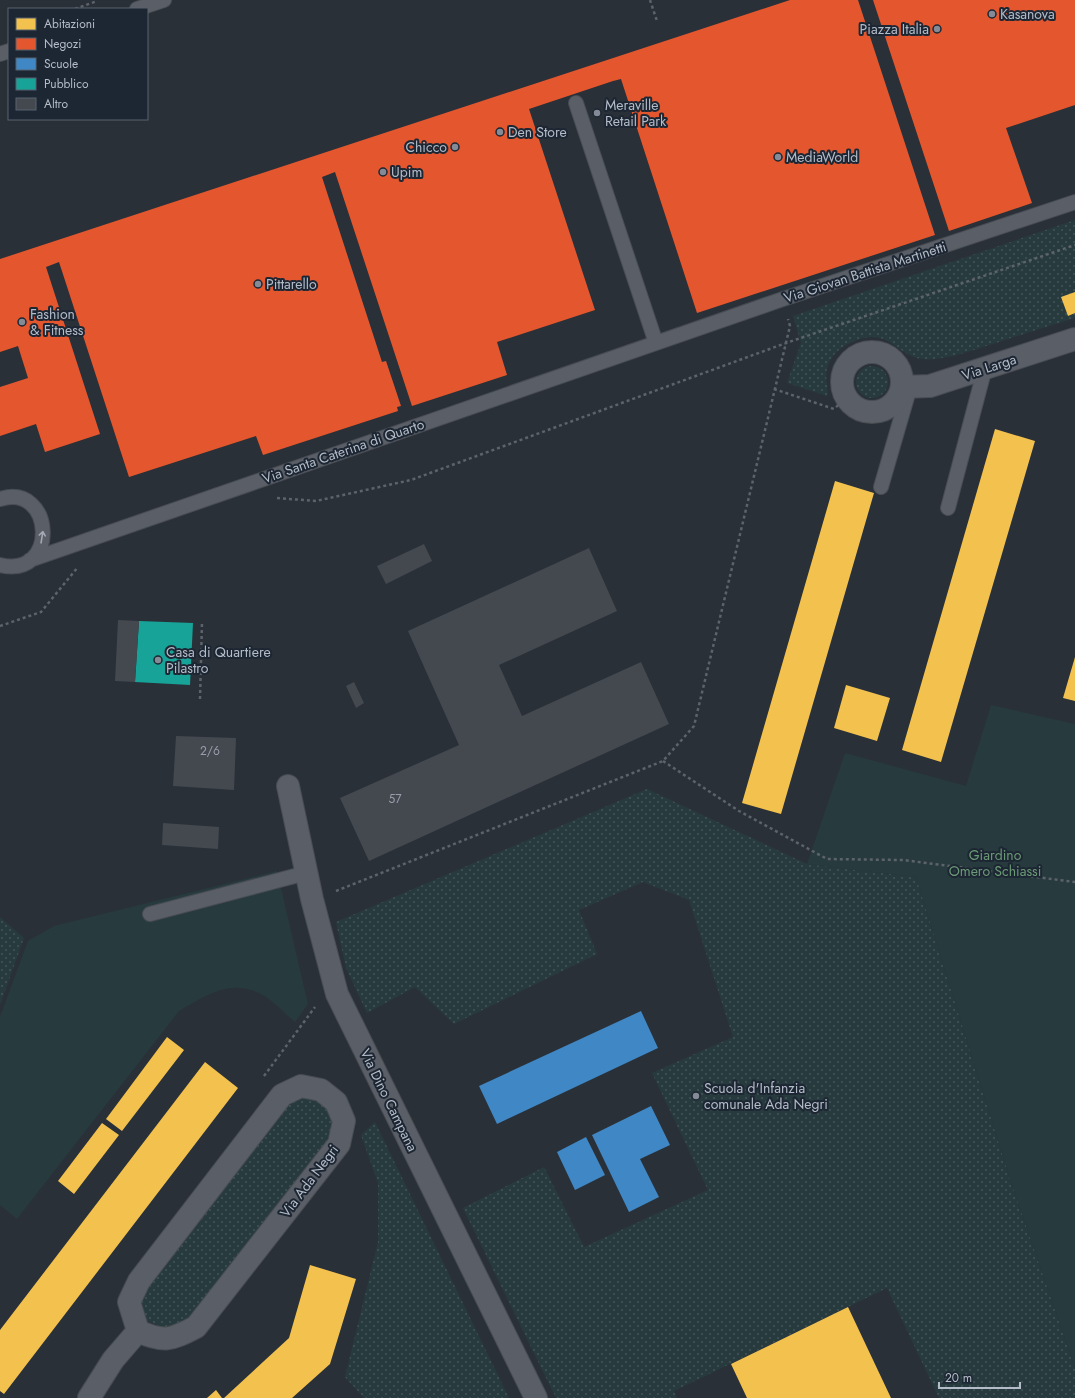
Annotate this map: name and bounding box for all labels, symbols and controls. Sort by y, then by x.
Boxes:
place label: Kasanova [1000,4,1055,24]
legend [8,8,148,120]
marker: Kasanova [987,9,997,19]
text: Abitazioni [44,15,95,33]
place label: Piazza Italia [860,19,929,39]
marker: Piazza Italia [932,24,942,34]
text: Negozi [44,35,81,53]
text: Scuole [44,55,78,73]
text: Pubblico [44,75,89,93]
text: Altro [44,95,68,113]
place label: Meraville Retail Park [605,95,667,131]
marker: Meraville Retail Park [592,108,602,118]
place label: Den Store [508,122,567,142]
marker: Den Store [495,127,505,137]
place label: Chicco [405,137,447,157]
marker: Chicco [450,142,460,152]
place label: MediaWorld [786,147,858,167]
marker: MediaWorld [773,152,783,162]
place label: Upim [391,162,422,182]
marker: Upim [378,167,388,177]
street label: Via Giovan Battista Martinetti [781,236,949,308]
place label: Pittarello [266,274,317,294]
marker: Pittarello [253,279,263,289]
place label: Fashion & Fitness [30,304,84,340]
marker: Fashion & Fitness [17,317,27,327]
street label: Via Larga [959,349,1019,385]
street label: Via Santa Caterina di Quarto [259,414,427,488]
one-way arrow [39,531,47,544]
place label: Casa di Quartiere Pilastro [166,642,271,678]
marker: Casa di Quartiere Pilastro [153,655,163,665]
house number: 2/6 [200,742,220,760]
house number: 57 [388,790,402,808]
park label: Giardino Omero Schiassi [949,845,1041,881]
street label: Via Dino Campana [355,1045,423,1155]
place label: Scuola d'Infanzia comunale Ada Negri [704,1078,828,1114]
marker: Scuola d'Infanzia comunale Ada Negri [691,1091,701,1101]
street label: Via Ada Negri [275,1140,343,1222]
scale bar [939,1364,1020,1390]
text: 20 m [945,1369,972,1387]

